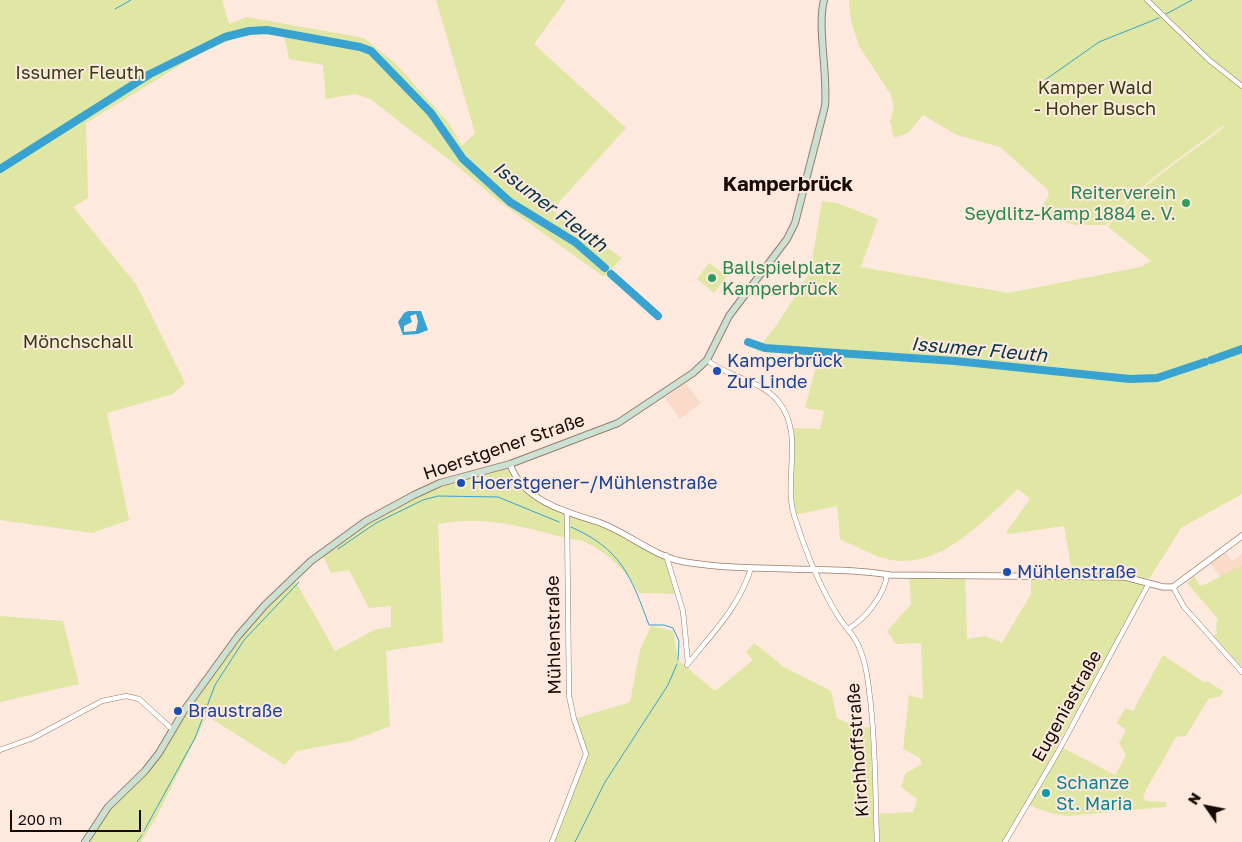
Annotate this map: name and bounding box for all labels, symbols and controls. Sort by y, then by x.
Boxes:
park label: Issumer Fleuth [15,62,145,84]
park label: Kamper Wald - Hoher Busch [1034,77,1156,120]
water label: Issumer Fleuth [489,157,611,257]
district label: Kamperbrück [723,173,853,197]
place label: Reiterverein Seydlitz-Kamp 1884 e. V. [964,182,1176,224]
marker: Reiterverein Seydlitz-Kamp 1884 e. V. [1180,197,1192,209]
place label: Ballspielplatz Kamperbrück [722,257,841,300]
marker: Ballspielplatz Kamperbrück [706,272,718,284]
park label: Mönchschall [23,331,133,353]
water label: Issumer Fleuth [910,333,1048,367]
place label: Kamperbrück Zur Linde [727,350,843,392]
marker: Kamperbrück Zur Linde [711,365,723,377]
street label: Hoerstgener Straße [420,409,588,485]
place label: Hoerstgener−/Mühlenstraße [471,472,717,494]
marker: Hoerstgener−/Mühlenstraße [455,477,467,489]
place label: Mühlenstraße [1017,561,1136,583]
marker: Mühlenstraße [1001,566,1013,578]
street label: Mühlenstraße [542,575,566,695]
street label: Eugeniastraße [1027,647,1107,765]
street label: Kirchhoffstraße [843,682,873,818]
place label: Braustraße [188,700,283,722]
marker: Braustraße [172,705,184,717]
place label: Schanze St. Maria [1056,772,1132,814]
north arrow [1182,782,1232,832]
marker: Schanze St. Maria [1040,787,1052,799]
text: N [1184,789,1204,808]
scale bar [12,800,144,832]
text: 200 m [18,810,62,828]

